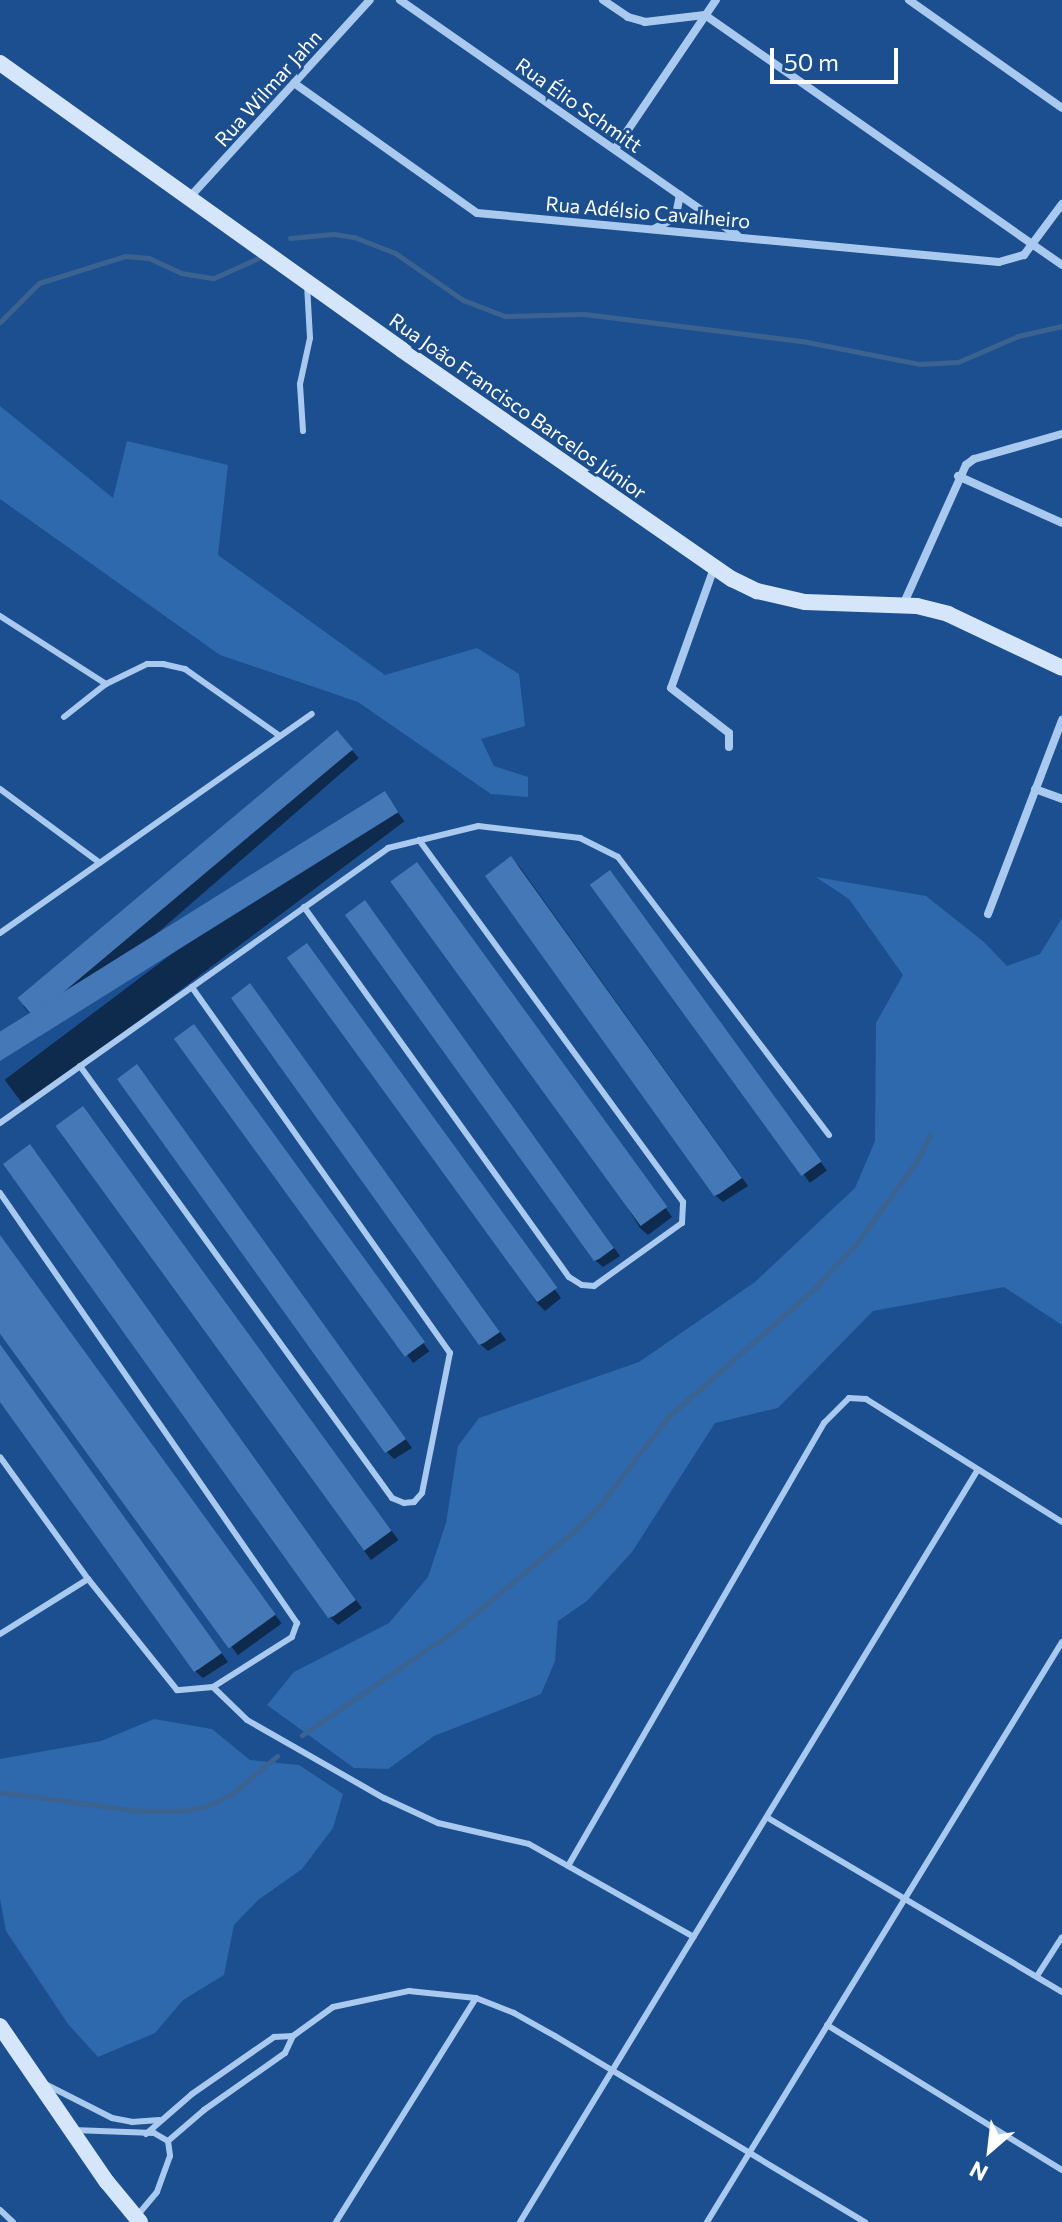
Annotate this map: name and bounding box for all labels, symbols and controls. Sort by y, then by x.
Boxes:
street label: Rua Wilmar Jahn [209,25,327,151]
scale bar [774,32,902,82]
text: 50 m [784,47,839,76]
street label: Rua Élio Schmitt [511,53,647,157]
street label: Rua Adélsio Cavalheiro [545,191,751,233]
street label: Rua João Francisco Barcelos Júnior [385,308,651,504]
north arrow [950,2110,1030,2190]
text: N [965,2156,992,2187]

